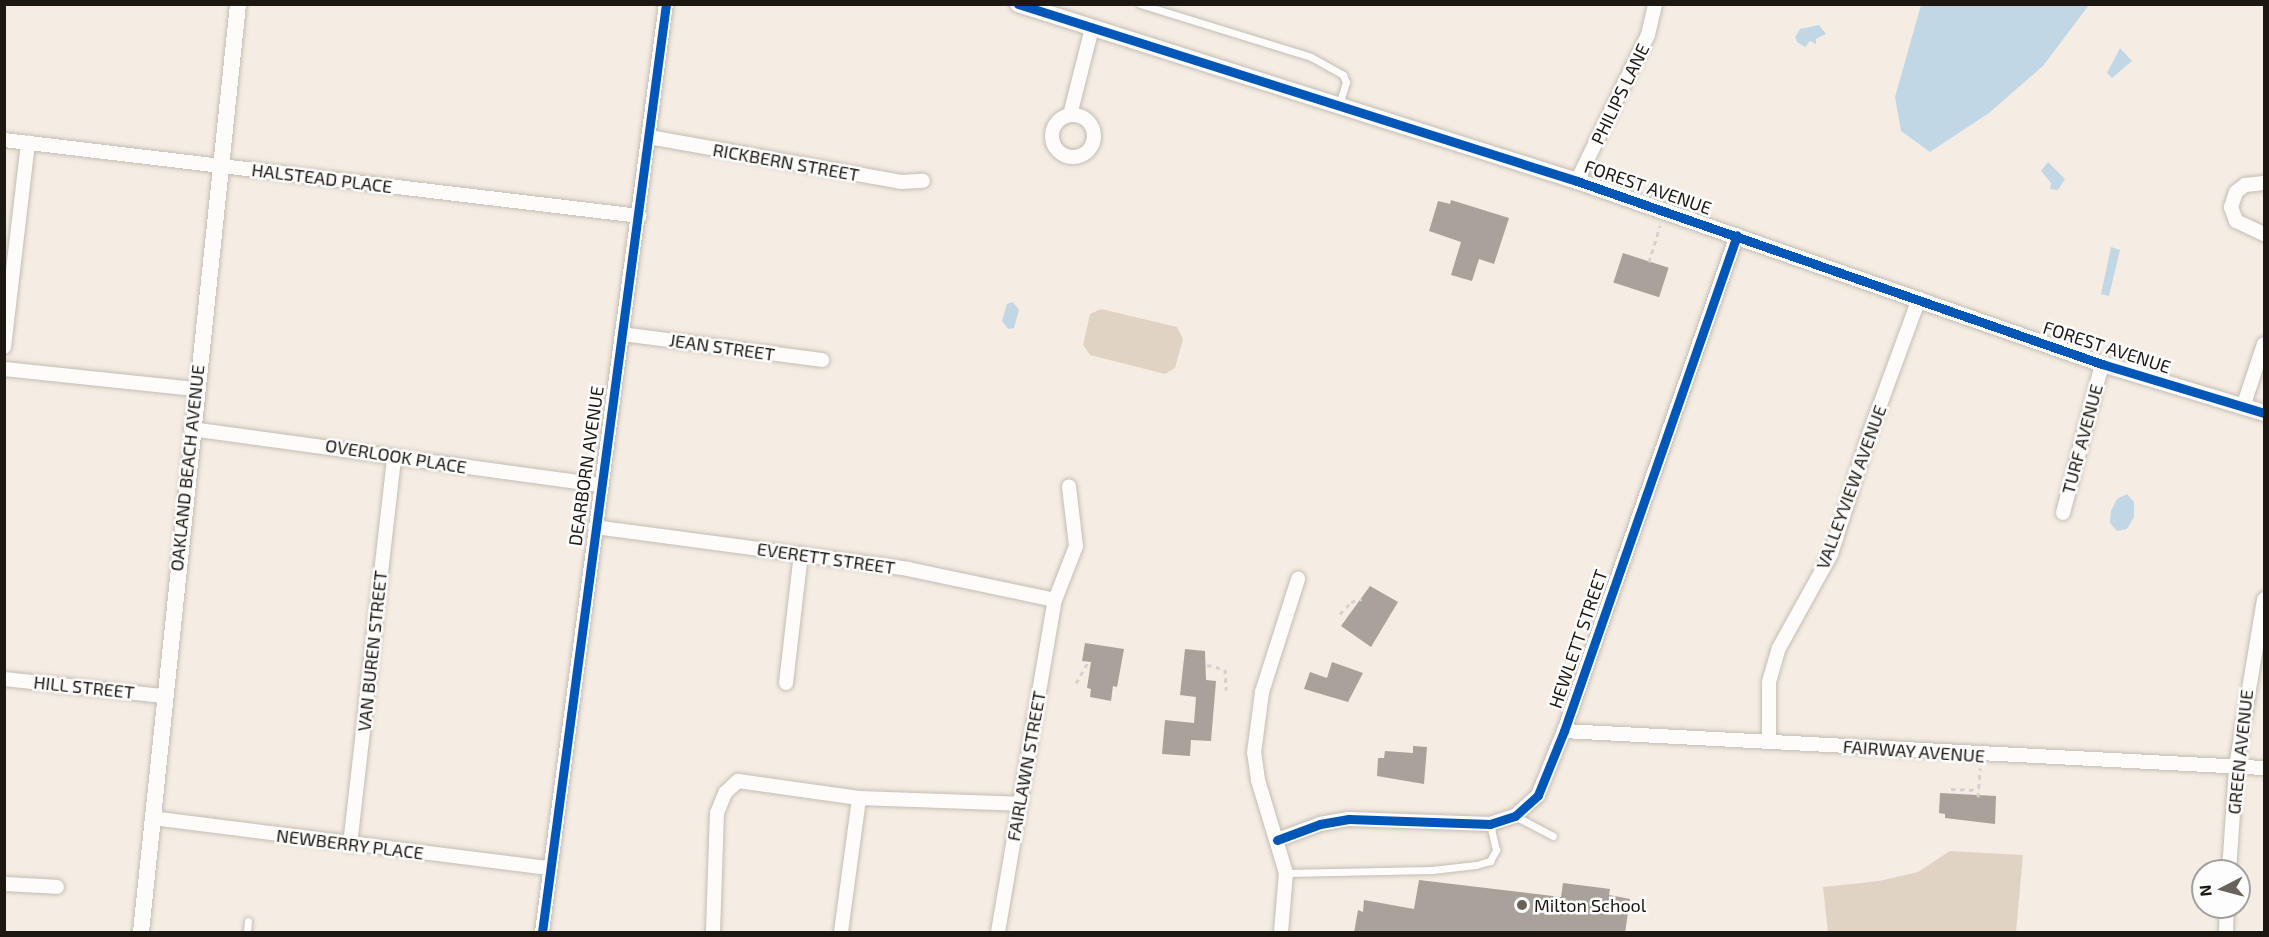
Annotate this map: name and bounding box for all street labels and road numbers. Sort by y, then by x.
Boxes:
street label: PHILIPS LANE [1586,40,1654,148]
street label: RICKBERN STREET [711,139,861,185]
street label: FOREST AVENUE [1581,155,1715,219]
street label: HALSTEAD PLACE [250,159,394,197]
street label: FOREST AVENUE [2040,316,2174,378]
street label: JEAN STREET [668,329,776,365]
street label: OAKLAND BEACH AVENUE [165,363,209,573]
street label: TURF AVENUE [2057,381,2107,497]
street label: DEARBORN AVENUE [564,384,608,548]
street label: VALLEYVIEW AVENUE [1811,402,1891,572]
street label: OVERLOOK PLACE [324,434,468,478]
street label: EVERETT STREET [755,538,897,578]
street label: HEWLETT STREET [1544,567,1612,711]
street label: VAN BUREN STREET [353,570,391,732]
street label: HILL STREET [32,671,136,703]
street label: GREEN AVENUE [2223,688,2257,816]
street label: FAIRLAWN STREET [1002,689,1050,843]
street label: FAIRWAY AVENUE [1842,735,1986,767]
street label: NEWBERRY PLACE [275,824,425,864]

